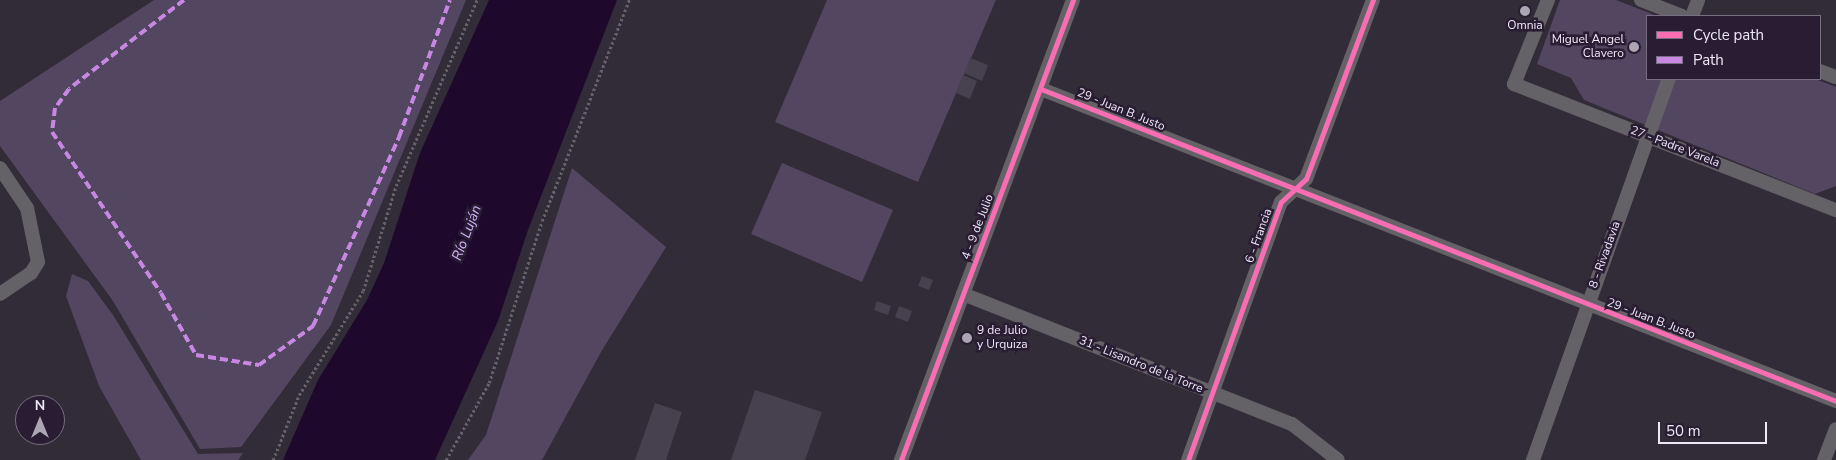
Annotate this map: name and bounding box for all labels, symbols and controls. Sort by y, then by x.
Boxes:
marker: Omnia [1519,5,1531,17]
legend [1646,15,1821,80]
place label: Omnia [1507,19,1543,33]
text: Cycle path [1693,25,1764,45]
place label: Miguel Angel Clavero [1552,33,1624,61]
marker: Miguel Angel Clavero [1628,41,1640,53]
text: Path [1693,50,1724,70]
street label: 29 - Juan B. Justo [1075,86,1167,134]
street label: 27 - Padre Varela [1628,123,1722,171]
street label: 4 - 9 de Julio [959,192,997,262]
water label: Río Luján [449,203,485,263]
street label: 6 - Francia [1242,207,1276,265]
street label: 8 - Rivadavia [1586,220,1624,290]
street label: 29 - Juan B. Justo [1605,296,1697,342]
place label: 9 de Julio y Urquiza [977,324,1028,352]
marker: 9 de Julio y Urquiza [961,332,973,344]
street label: 31 - Lisandro de la Torre [1077,334,1205,396]
north arrow [15,395,65,445]
text: N [35,396,45,415]
scale bar [1661,412,1770,444]
text: 50 m [1666,421,1701,441]

